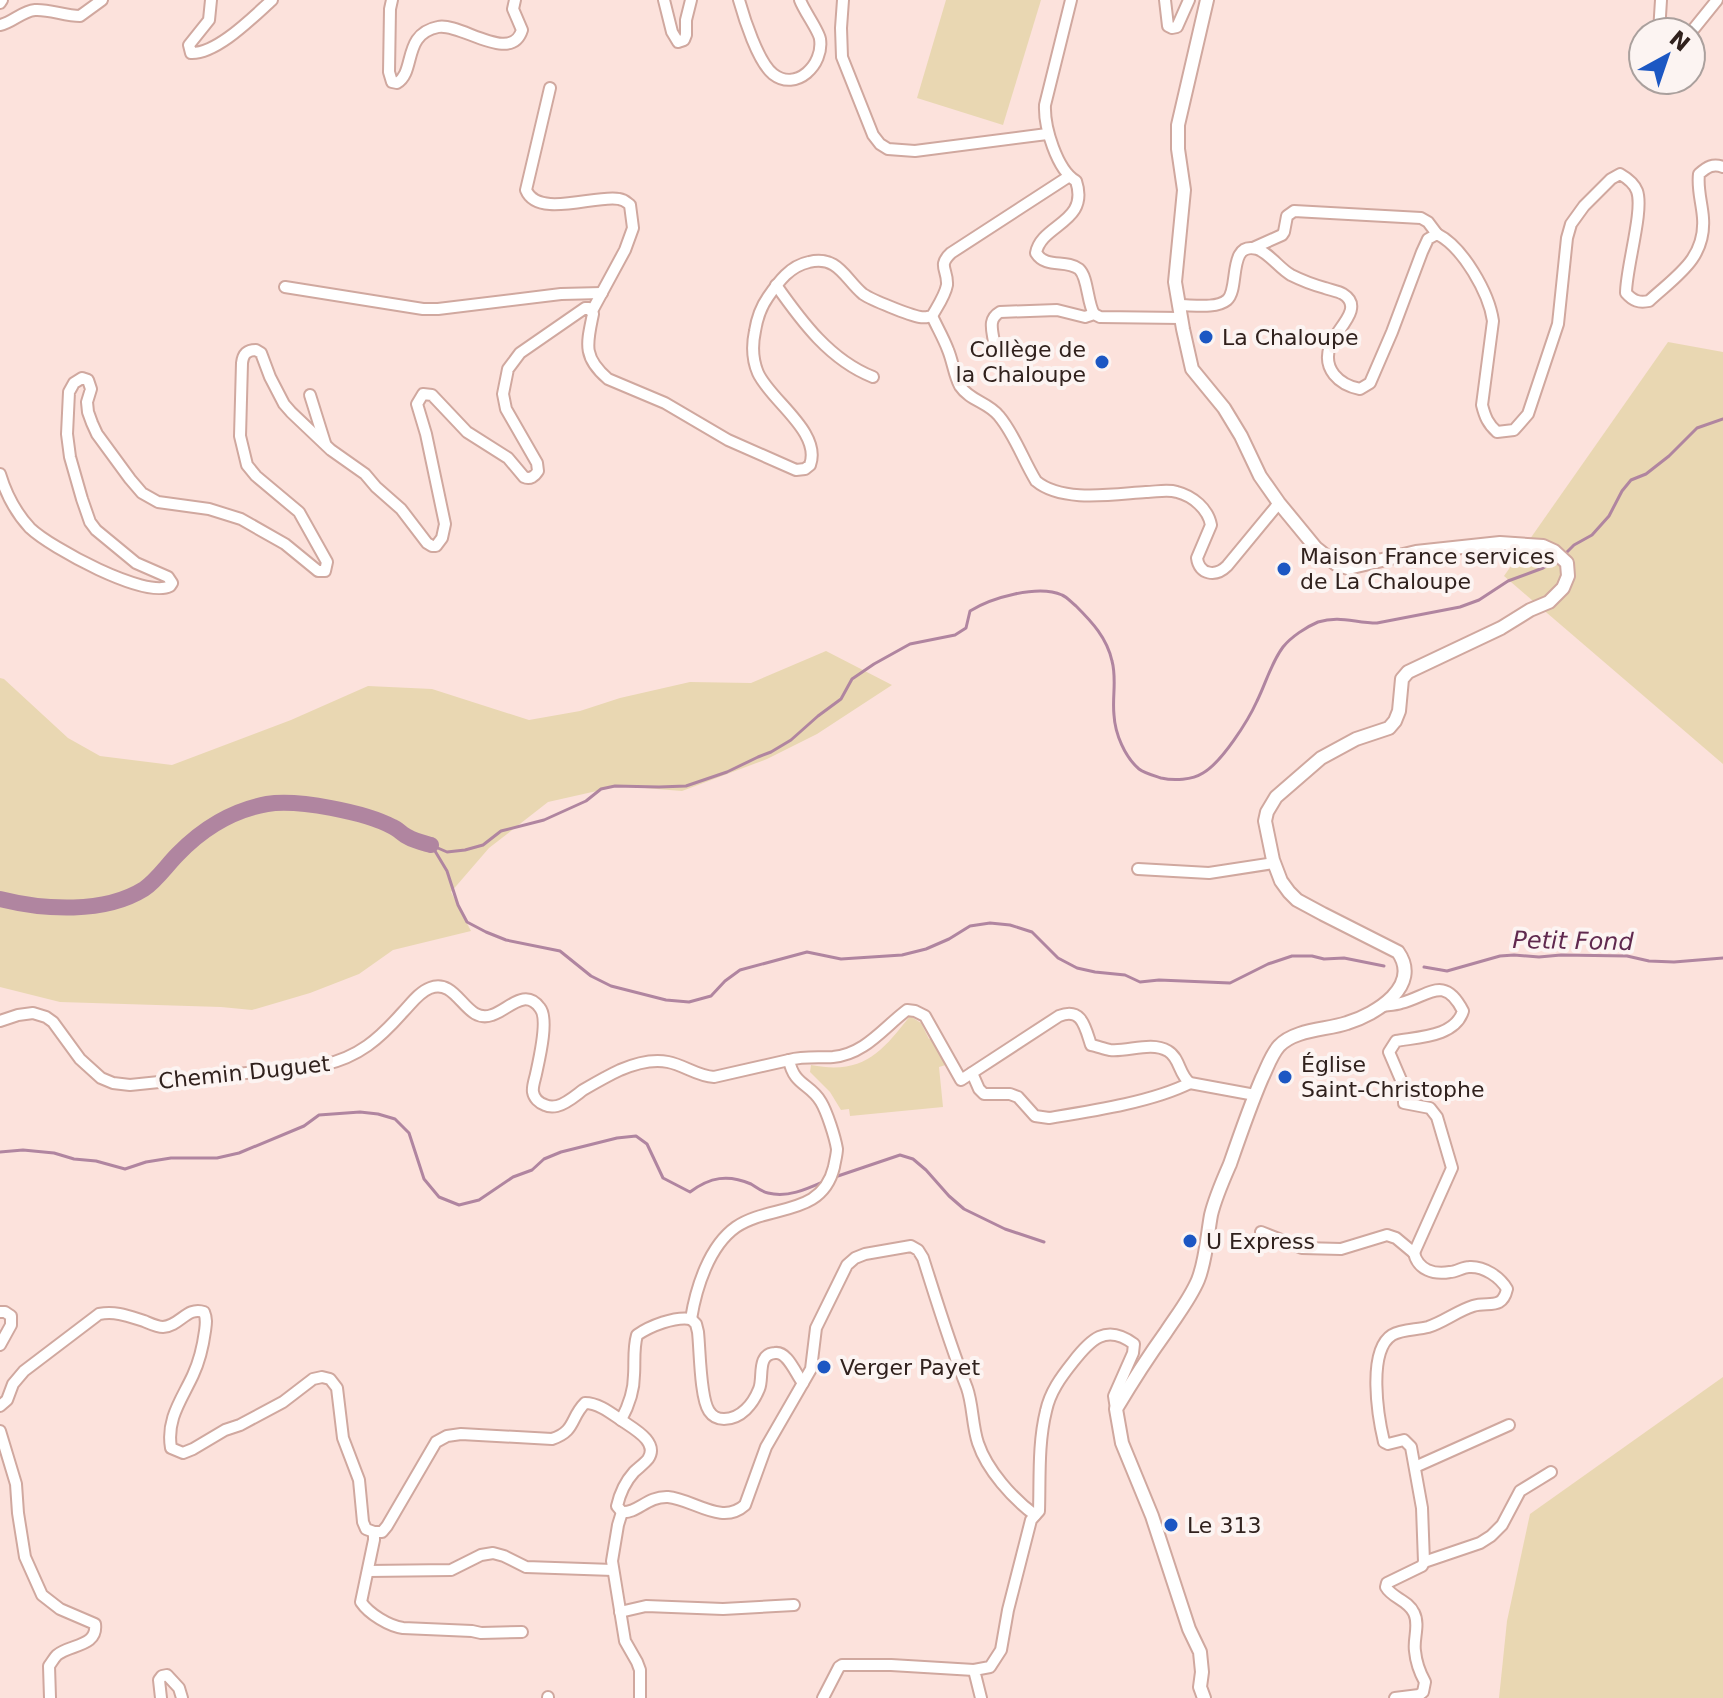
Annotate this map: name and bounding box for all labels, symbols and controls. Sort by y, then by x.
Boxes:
north arrow [1627,16,1707,96]
text: N [1664,26,1695,57]
place label: La Chaloupe [1222,325,1359,350]
marker: La Chaloupe [1197,328,1215,346]
place label: Collège de la Chaloupe [956,337,1086,387]
marker: Collège de la Chaloupe [1093,353,1111,371]
place label: Maison France services de La Chaloupe [1300,544,1555,594]
marker: Maison France services de La Chaloupe [1275,560,1293,578]
water label: Petit Fond [1512,926,1635,956]
street label: Chemin Duguet [157,1051,331,1094]
place label: Église Saint-Christophe [1301,1052,1485,1102]
marker: Église Saint-Christophe [1276,1068,1294,1086]
place label: U Express [1206,1229,1315,1254]
marker: U Express [1181,1232,1199,1250]
place label: Verger Payet [840,1355,980,1380]
marker: Verger Payet [815,1358,833,1376]
place label: Le 313 [1187,1513,1261,1538]
marker: Le 313 [1162,1516,1180,1534]

